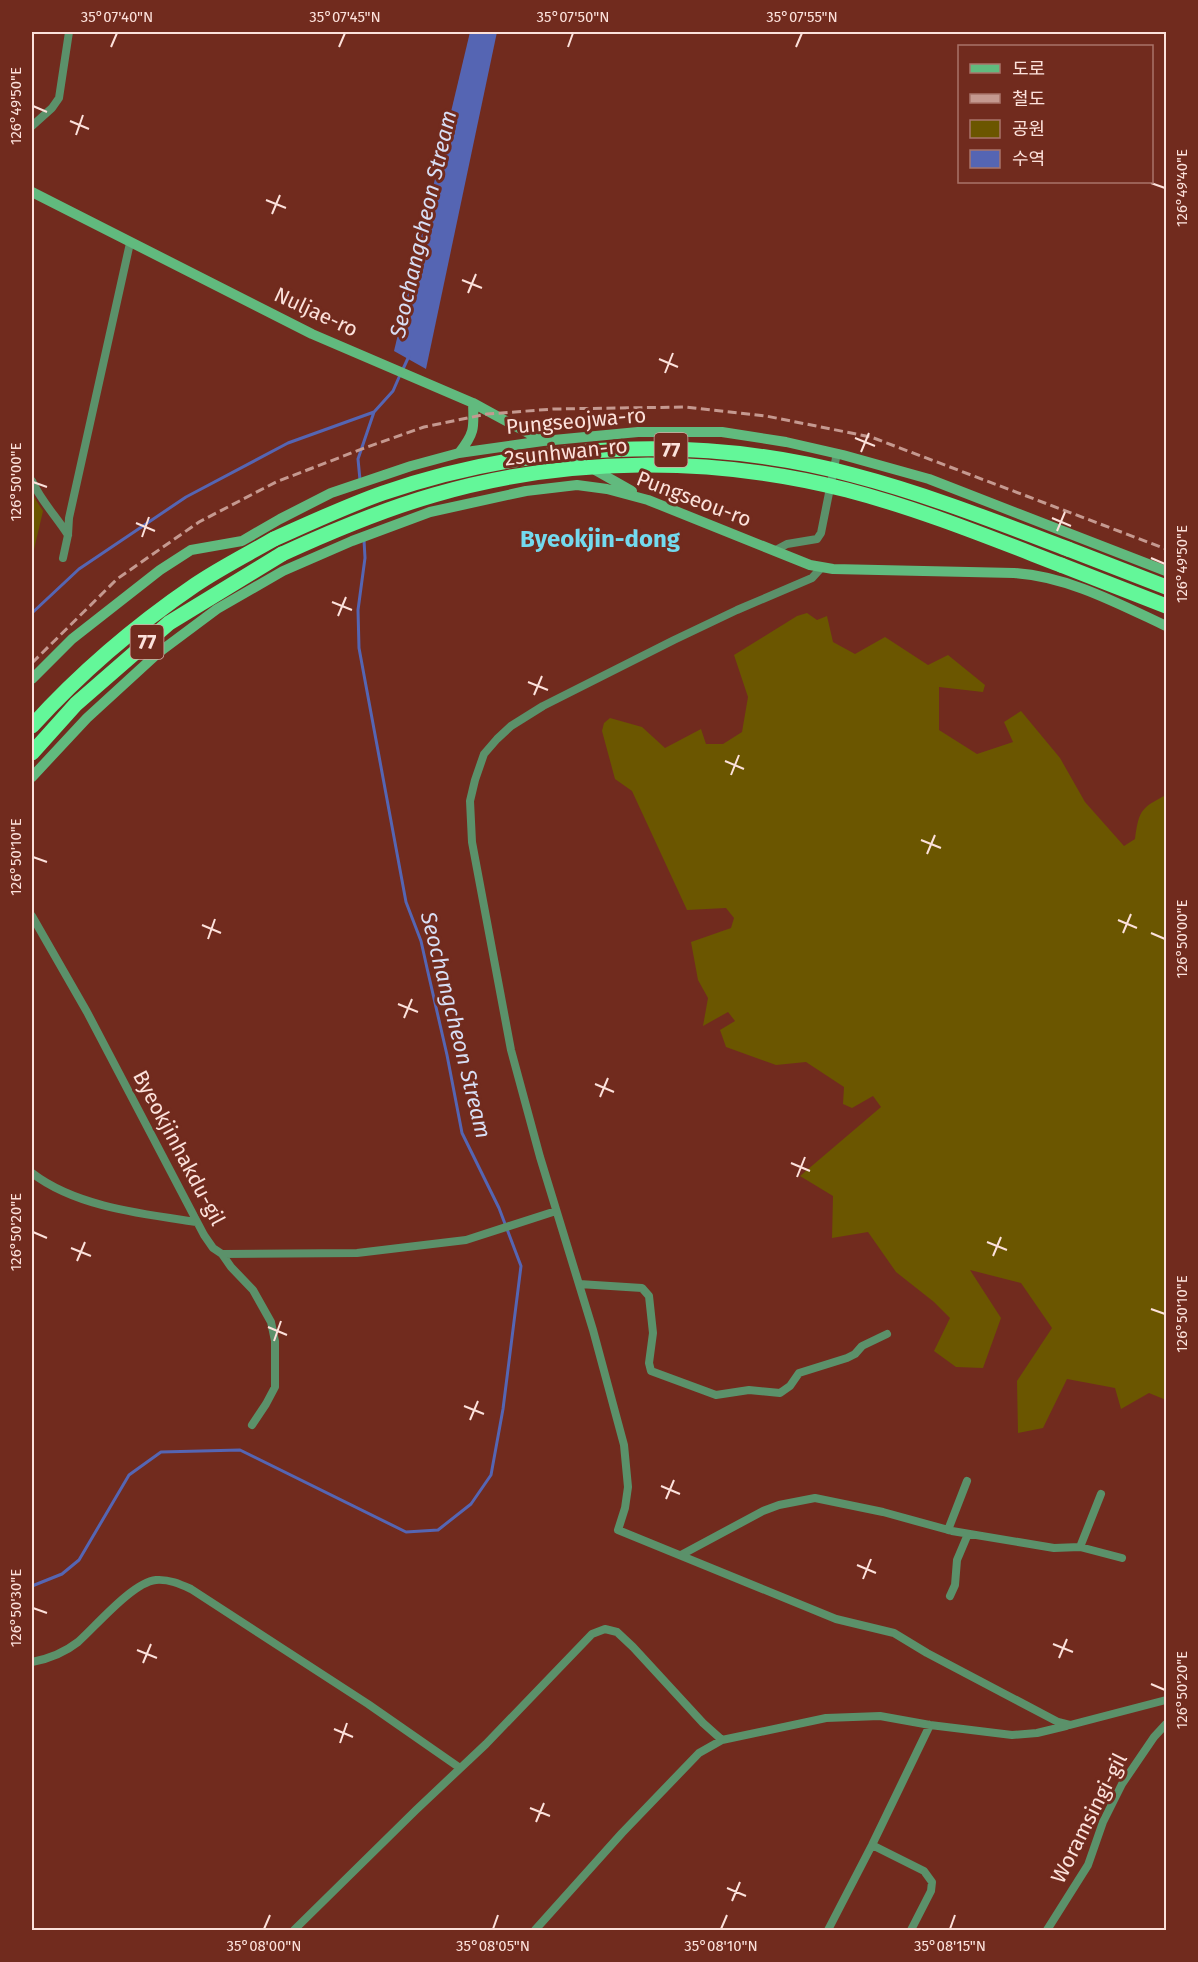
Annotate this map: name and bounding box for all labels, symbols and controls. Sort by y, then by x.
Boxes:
text: 35°07'40"N [81,8,153,26]
text: 35°07'45"N [309,8,381,26]
text: 35°07'50"N [537,8,609,26]
text: 35°07'55"N [766,8,838,26]
legend [958,45,1153,183]
text: 도로 [1012,58,1045,80]
text: 126°49'50"E [7,67,25,145]
text: 철도 [1012,88,1045,110]
water label: Seochangcheon Stream [383,108,462,341]
text: 공원 [1012,118,1045,140]
text: 수역 [1012,148,1045,170]
text: 126°49'40"E [1173,149,1191,227]
street label: Nuljae-ro [270,281,362,343]
street label: Pungseojwa-ro [505,402,647,440]
street label: 2sunhwan-ro [503,433,629,471]
road number: 77 [654,433,688,467]
text: 126°50'00"E [7,442,25,522]
street label: Pungseou-ro [633,465,755,533]
district label: Byeokjin-dong [520,525,681,553]
text: 126°49'50"E [1173,525,1191,603]
road number: 77 [130,625,164,659]
text: 126°50'10"E [7,818,25,896]
text: 126°50'00"E [1173,899,1191,979]
water label: Seochangcheon Stream [415,908,497,1141]
street label: Byeokjinhakdu-gil [127,1066,231,1230]
text: 126°50'20"E [7,1193,25,1271]
text: 126°50'10"E [1173,1275,1191,1353]
text: 126°50'30"E [7,1569,25,1647]
text: 126°50'20"E [1173,1651,1191,1729]
street label: Woramsingi-gil [1045,1749,1133,1887]
text: 35°08'00"N [226,1937,302,1955]
text: 35°08'05"N [456,1937,530,1955]
text: 35°08'10"N [684,1937,758,1955]
text: 35°08'15"N [914,1937,986,1955]

